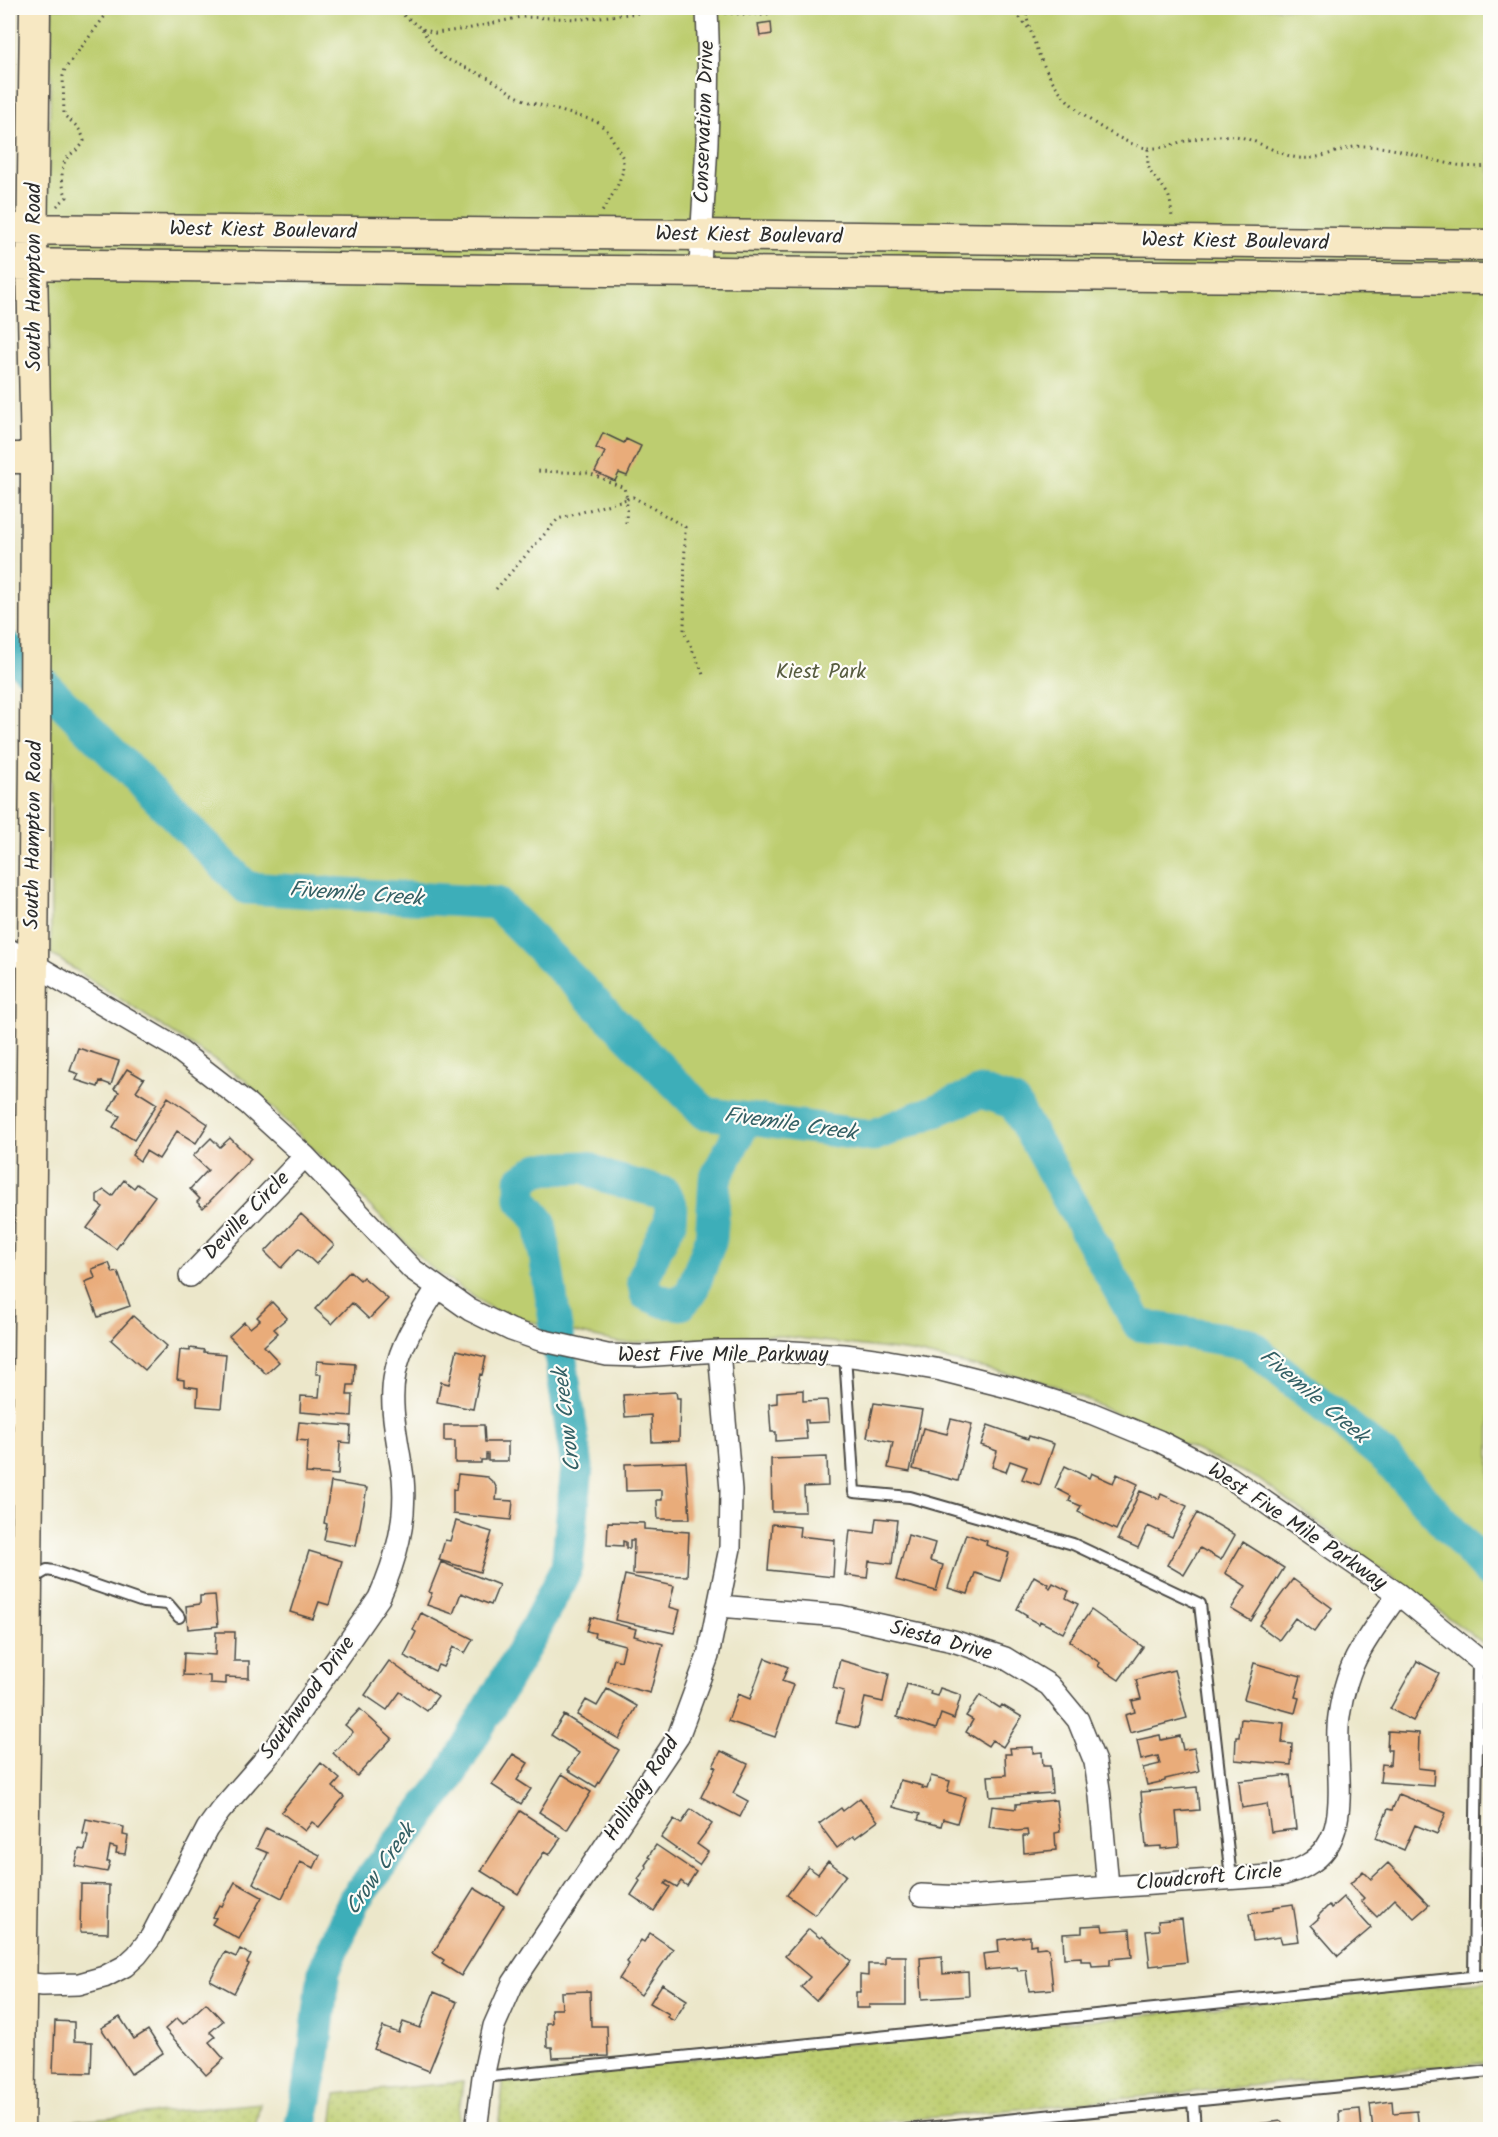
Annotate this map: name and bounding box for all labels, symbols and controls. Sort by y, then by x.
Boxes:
street label: Conservation Drive [686,39,724,204]
street label: South Hampton Road [18,182,51,371]
street label: West Kiest Boulevard [169,213,358,249]
street label: West Kiest Boulevard [655,218,844,254]
street label: West Kiest Boulevard [1141,224,1330,260]
park label: Kiest Park [776,656,866,689]
street label: South Hampton Road [16,740,52,930]
water label: Fivemile Creek [288,873,427,917]
water label: Fivemile Creek [722,1098,862,1152]
street label: Deville Circle [196,1163,299,1268]
street label: West Five Mile Parkway [618,1339,828,1372]
water label: Fivemile Creek [1251,1341,1378,1456]
water label: Crow Creek [544,1362,592,1474]
street label: West Five Mile Parkway [1200,1454,1394,1600]
street label: Siesta Drive [886,1612,996,1671]
street label: Southwood Drive [252,1629,365,1767]
street label: Holliday Road [596,1729,689,1848]
water label: Crow Creek [337,1814,427,1923]
street label: Cloudcroft Circle [1135,1855,1284,1901]

